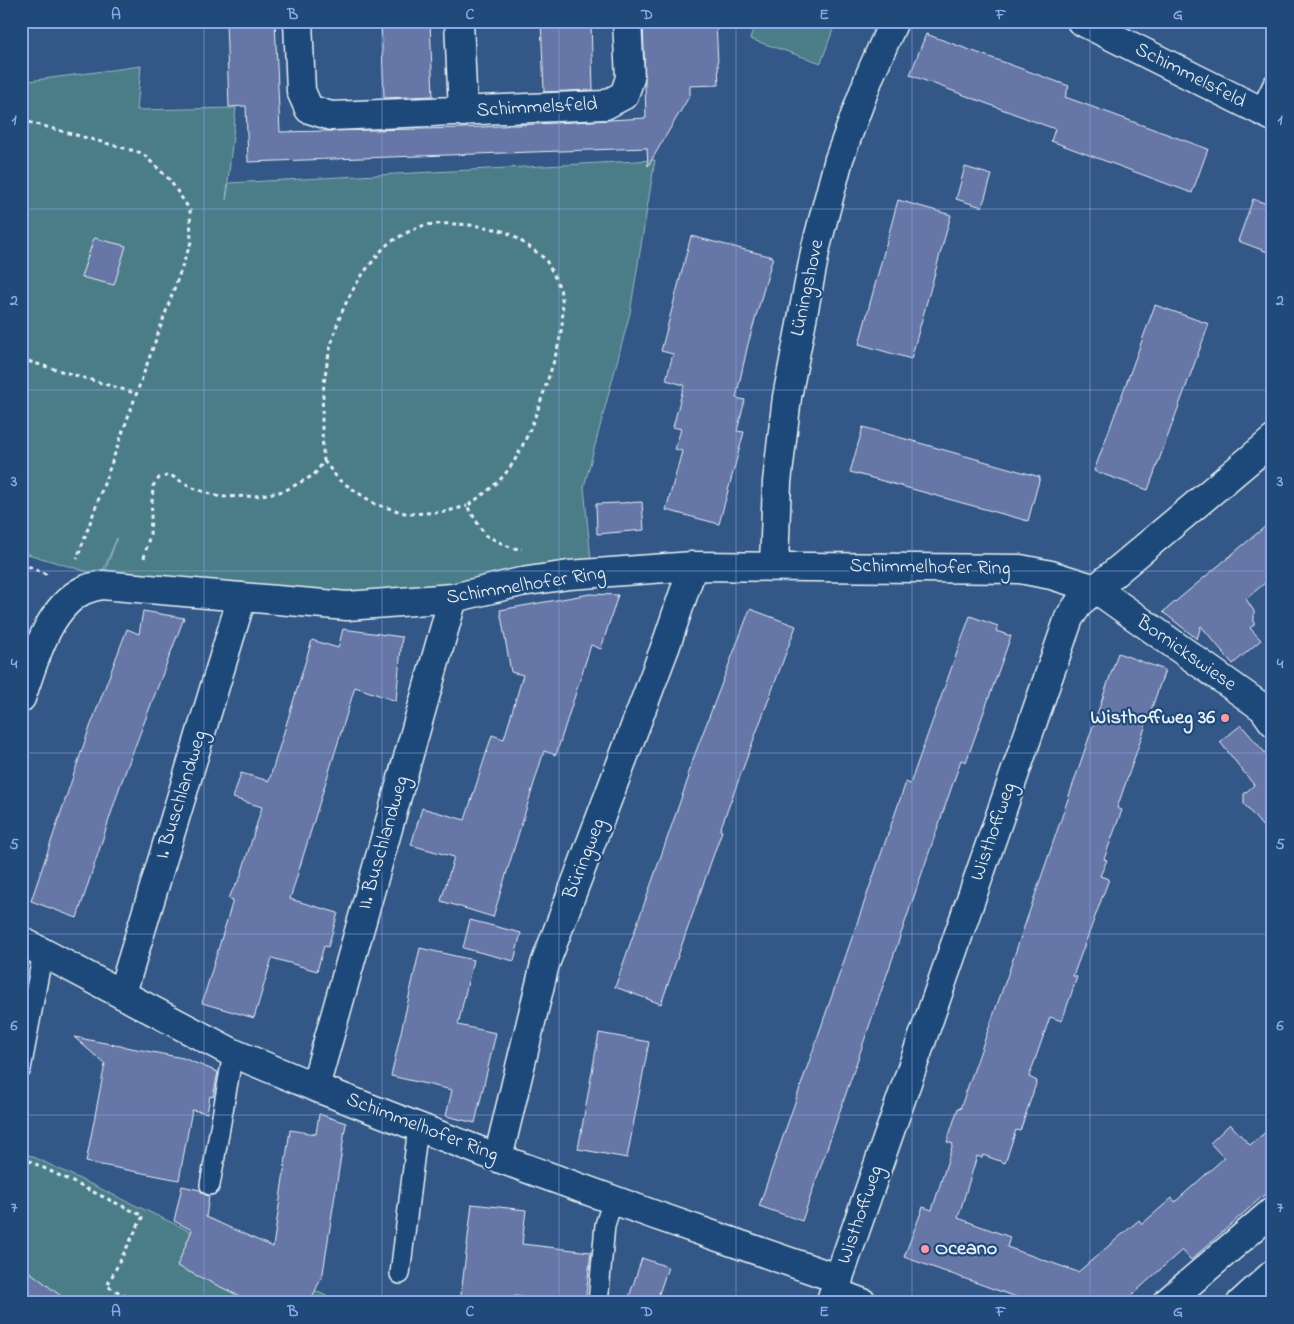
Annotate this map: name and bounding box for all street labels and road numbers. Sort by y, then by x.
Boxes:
street label: Schimmelsfeld [1129,36,1251,116]
street label: Schimmelsfeld [476,90,598,126]
street label: Lüningshove [784,237,833,339]
street label: Schimmelhofer Ring [849,552,1011,585]
street label: Schimmelhofer Ring [444,559,608,614]
street label: Bornickswiese [1129,608,1242,699]
street label: I. Buschlandweg [149,727,216,863]
street label: II. Buschlandweg [351,773,418,914]
street label: Wisthoffweg [964,779,1025,885]
street label: Büringweg [556,814,615,905]
street label: Schimmelhofer Ring [341,1086,502,1171]
street label: Wisthoffweg [831,1162,892,1268]

